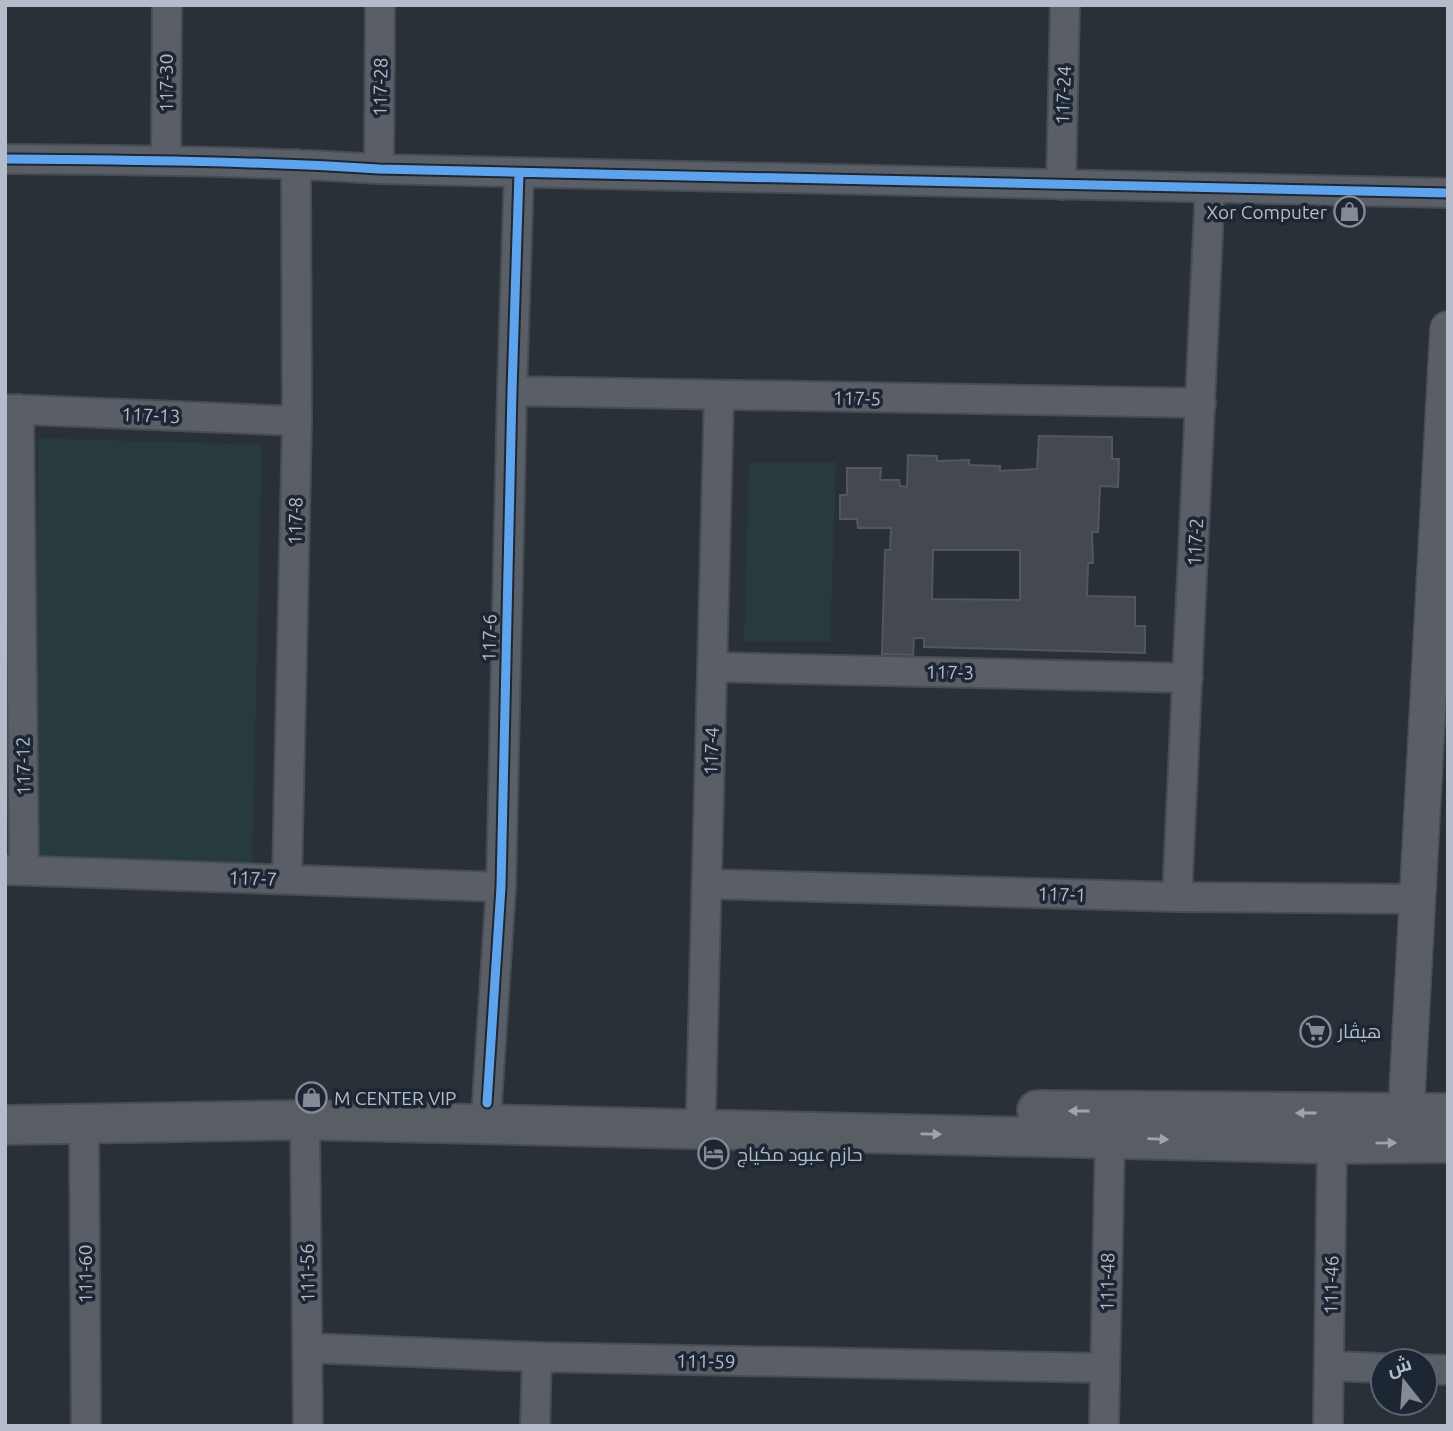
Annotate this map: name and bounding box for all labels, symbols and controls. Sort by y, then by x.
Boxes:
street label: 117-30 [155,53,177,113]
street label: 117-28 [368,57,392,117]
street label: 117-24 [1051,65,1075,125]
shop icon: Xor Computer [1333,195,1367,229]
place label: Xor Computer [1207,201,1327,223]
street label: 117-5 [833,387,881,409]
street label: 117-13 [121,403,181,427]
street label: 117-8 [284,497,306,545]
street label: 117-2 [1183,517,1207,567]
street label: 117-6 [478,614,500,662]
street label: 117-3 [926,661,974,683]
street label: 117-4 [699,726,723,776]
street label: 117-12 [11,736,35,796]
street label: 117-7 [228,866,278,890]
street label: 117-1 [1037,882,1087,906]
supermarket icon: هيڤار [1298,1014,1332,1048]
place label: هيڤار [1337,1020,1381,1043]
shop icon: M CENTER VIP [294,1081,328,1115]
place label: M CENTER VIP [334,1087,456,1109]
one-way arrow [1067,1105,1089,1117]
one-way arrow [1295,1107,1317,1118]
one-way arrow [920,1128,942,1140]
one-way arrow [1148,1134,1170,1145]
hotel icon: حازم عبود مكياج [697,1137,731,1171]
one-way arrow [1375,1138,1397,1149]
place label: حازم عبود مكياج [737,1143,863,1168]
street label: 111-56 [295,1243,319,1303]
street label: 111-60 [74,1244,96,1304]
street label: 111-48 [1095,1252,1119,1312]
street label: 111-46 [1319,1255,1343,1315]
north arrow [1369,1347,1439,1417]
street label: 111-59 [676,1349,736,1373]
text: ش [1384,1352,1414,1381]

